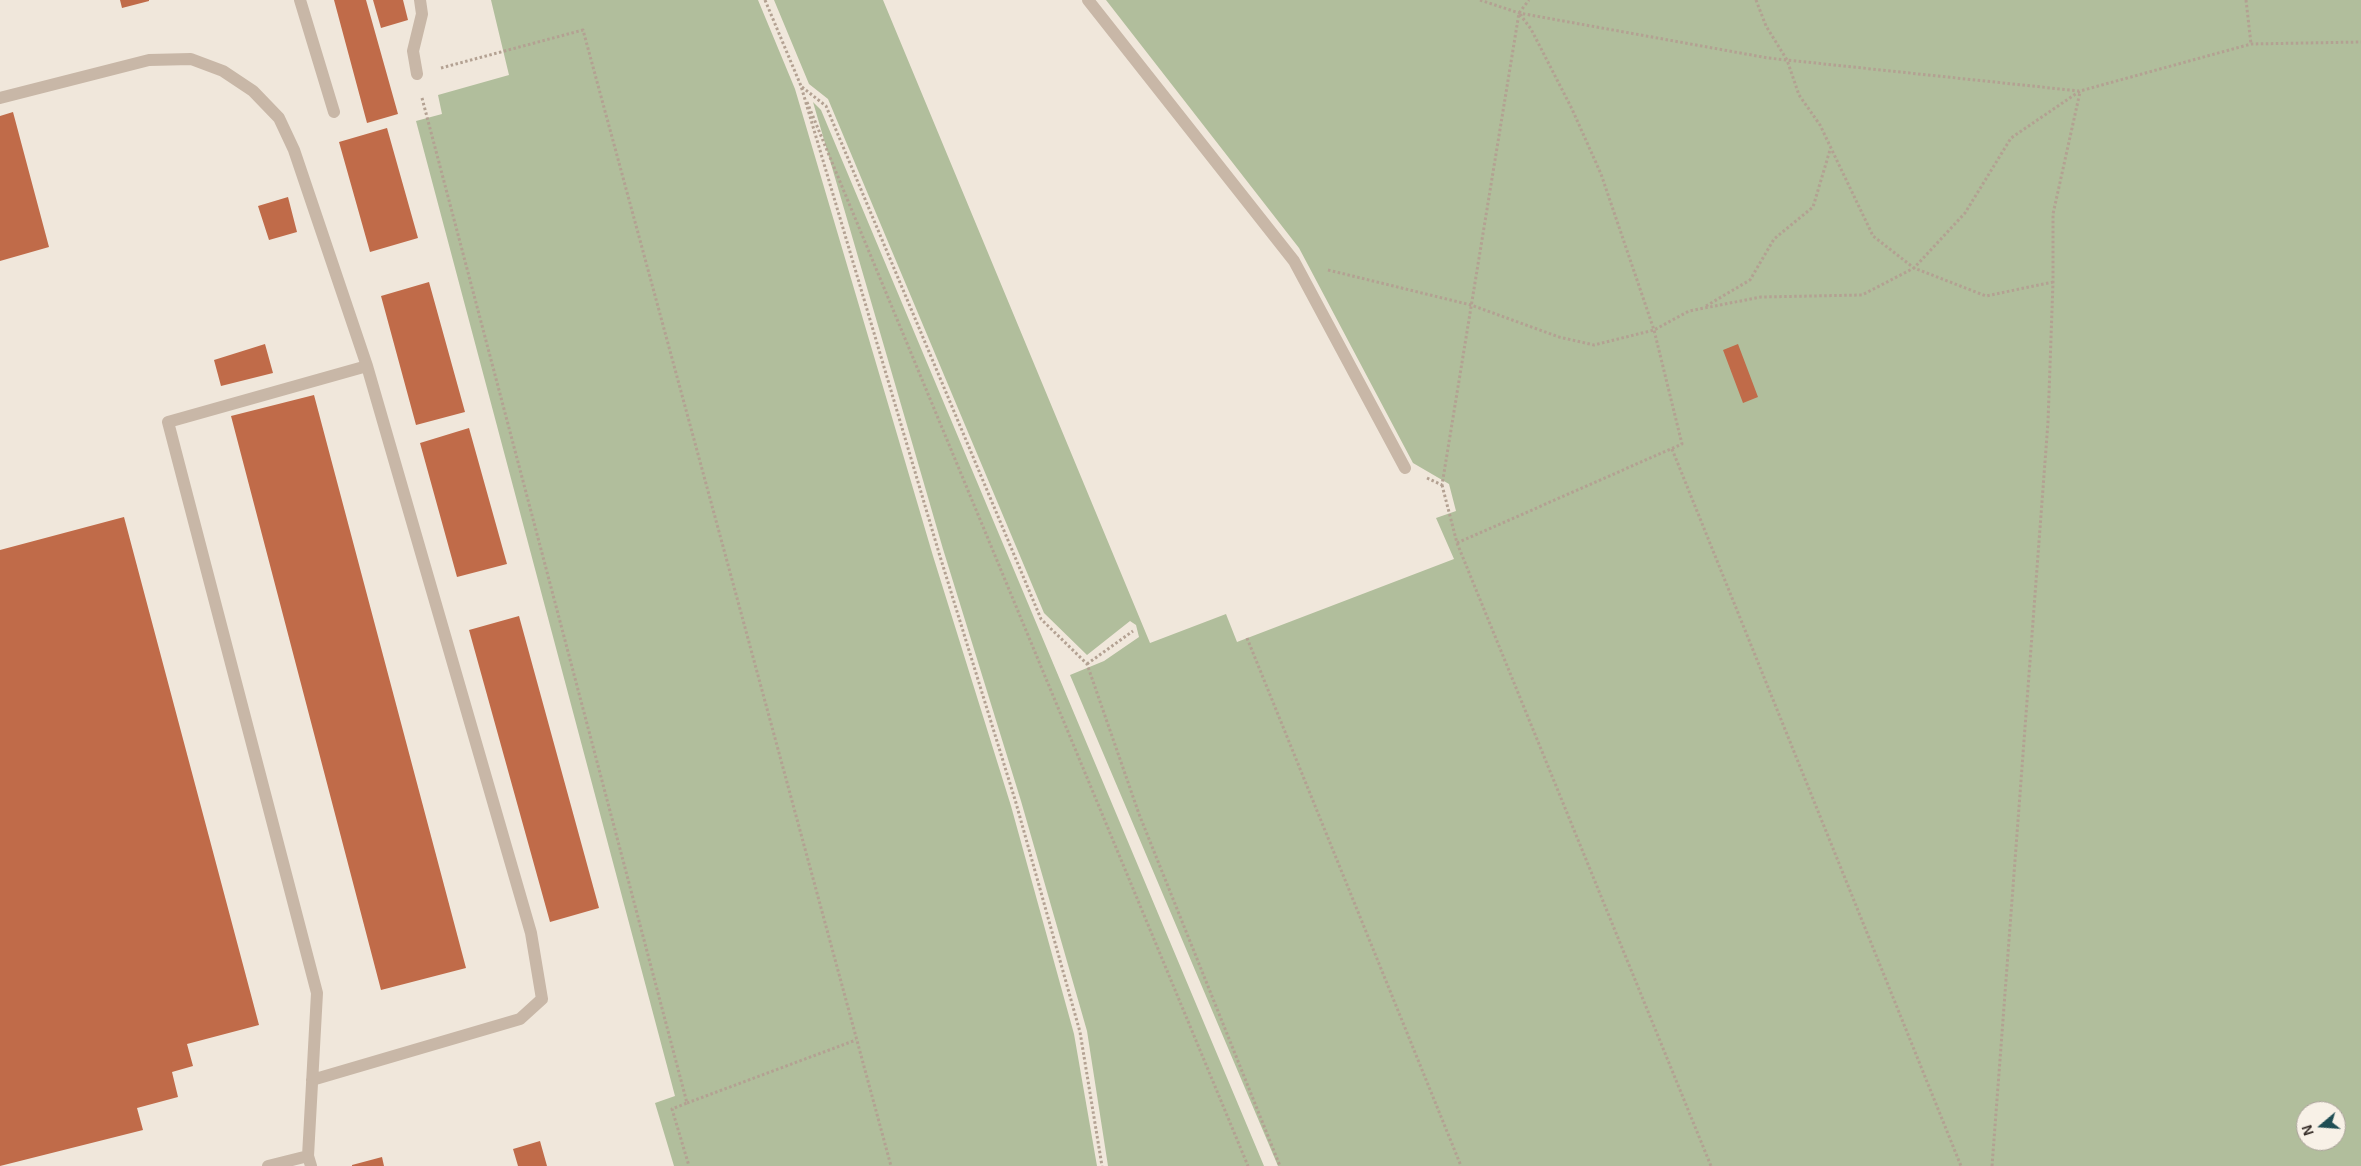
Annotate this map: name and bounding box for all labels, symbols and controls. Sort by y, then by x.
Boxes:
north arrow [2296,1101,2346,1151]
text: N [2299,1123,2317,1138]

